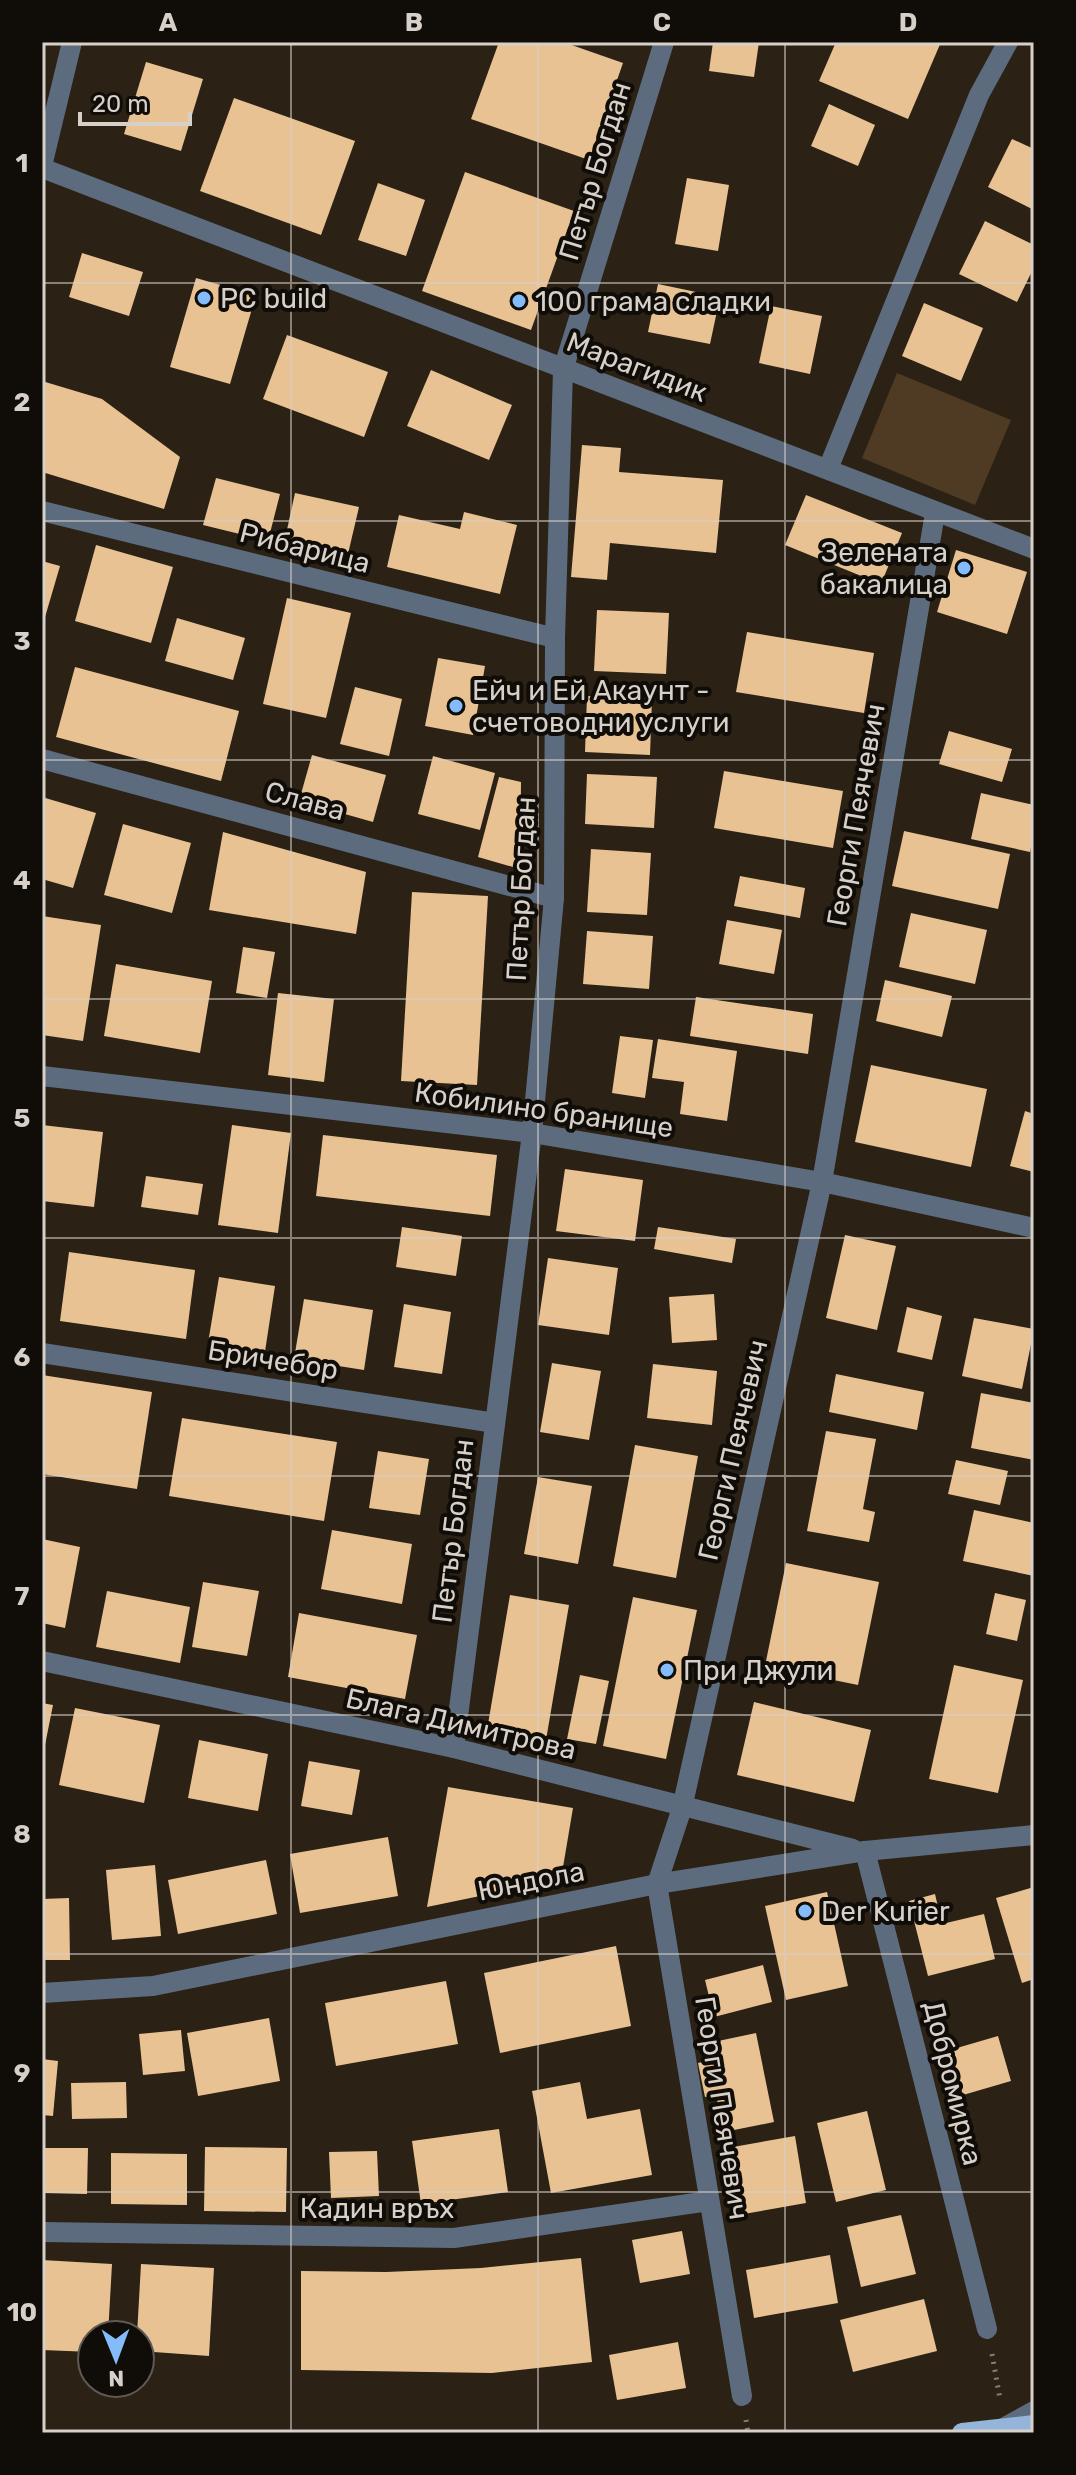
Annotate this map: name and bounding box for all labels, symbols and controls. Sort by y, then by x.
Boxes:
text: A [159,7,178,38]
text: B [405,7,423,38]
text: C [653,7,671,38]
text: D [899,7,917,38]
scale bar [80,76,190,126]
street label: Петър Богдан [552,78,638,264]
text: 20 m [92,90,149,118]
text: 1 [16,148,28,179]
place label: PC build [220,282,327,315]
place label: 100 грама сладки [535,285,771,318]
marker: PC build [195,289,213,307]
marker: 100 грама сладки [510,292,528,310]
street label: Марагидик [562,325,712,409]
text: 2 [14,387,30,418]
street label: Рибарица [236,516,374,580]
place label: Зелената бакалица [820,536,948,601]
marker: Зелената бакалица [955,559,973,577]
text: 3 [13,626,31,657]
place label: Ейч и Ей Акаунт - счетоводни услуги [472,674,729,739]
marker: Ейч и Ей Акаунт - счетоводни услуги [447,697,465,715]
street label: Георги Пеячевич [820,701,892,929]
street label: Слава [261,775,349,827]
street label: Петър Богдан [500,796,542,982]
text: 4 [13,865,31,896]
street label: Кобилино бранище [413,1076,675,1144]
text: 5 [14,1103,30,1134]
street label: Бричебор [205,1333,341,1387]
street label: Георги Пеячевич [692,1336,774,1564]
text: 6 [14,1342,31,1373]
street label: Петър Богдан [425,1437,481,1625]
text: 7 [15,1581,30,1612]
place label: При Джули [683,1654,834,1687]
marker: При Джули [658,1661,676,1679]
street label: Блага Димитрова [343,1681,579,1767]
text: 8 [13,1819,31,1850]
street label: Юндола [475,1855,587,1907]
place label: Der Kurier [821,1895,950,1928]
marker: Der Kurier [796,1902,814,1920]
street label: Георги Пеячевич [688,1994,756,2222]
street label: Добромирка [917,1997,989,2169]
text: 9 [14,2058,30,2089]
street label: Кадин връх [300,2192,454,2225]
text: 10 [7,2297,37,2328]
north arrow [76,2319,156,2399]
text: N [108,2365,124,2392]

